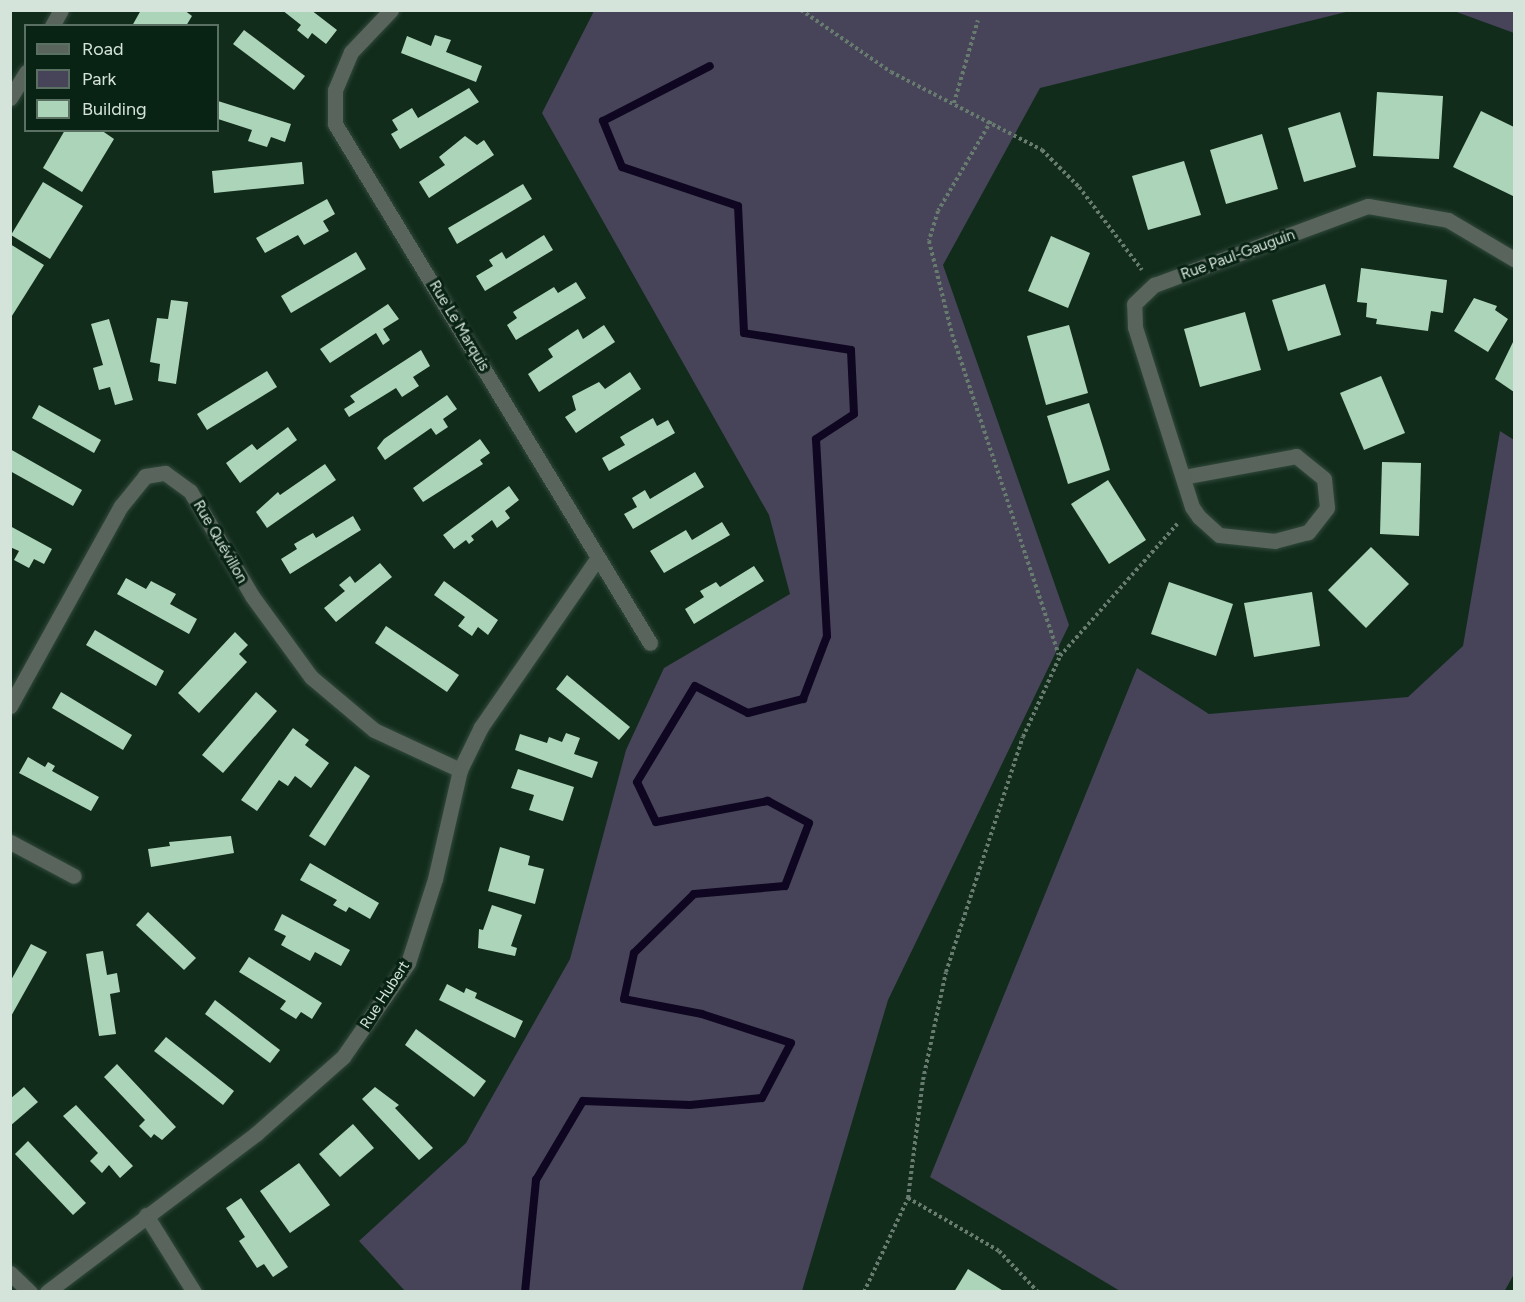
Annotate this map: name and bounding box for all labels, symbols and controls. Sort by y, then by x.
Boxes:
legend [24,24,219,132]
text: Road [82,38,123,60]
text: Park [82,68,116,90]
text: Building [82,98,147,120]
street label: Rue Paul-Gauguin [1178,226,1298,284]
street label: Rue Le Marquis [425,278,493,374]
street label: Rue Quévillon [189,497,251,587]
street label: Rue Hubert [356,958,414,1032]

